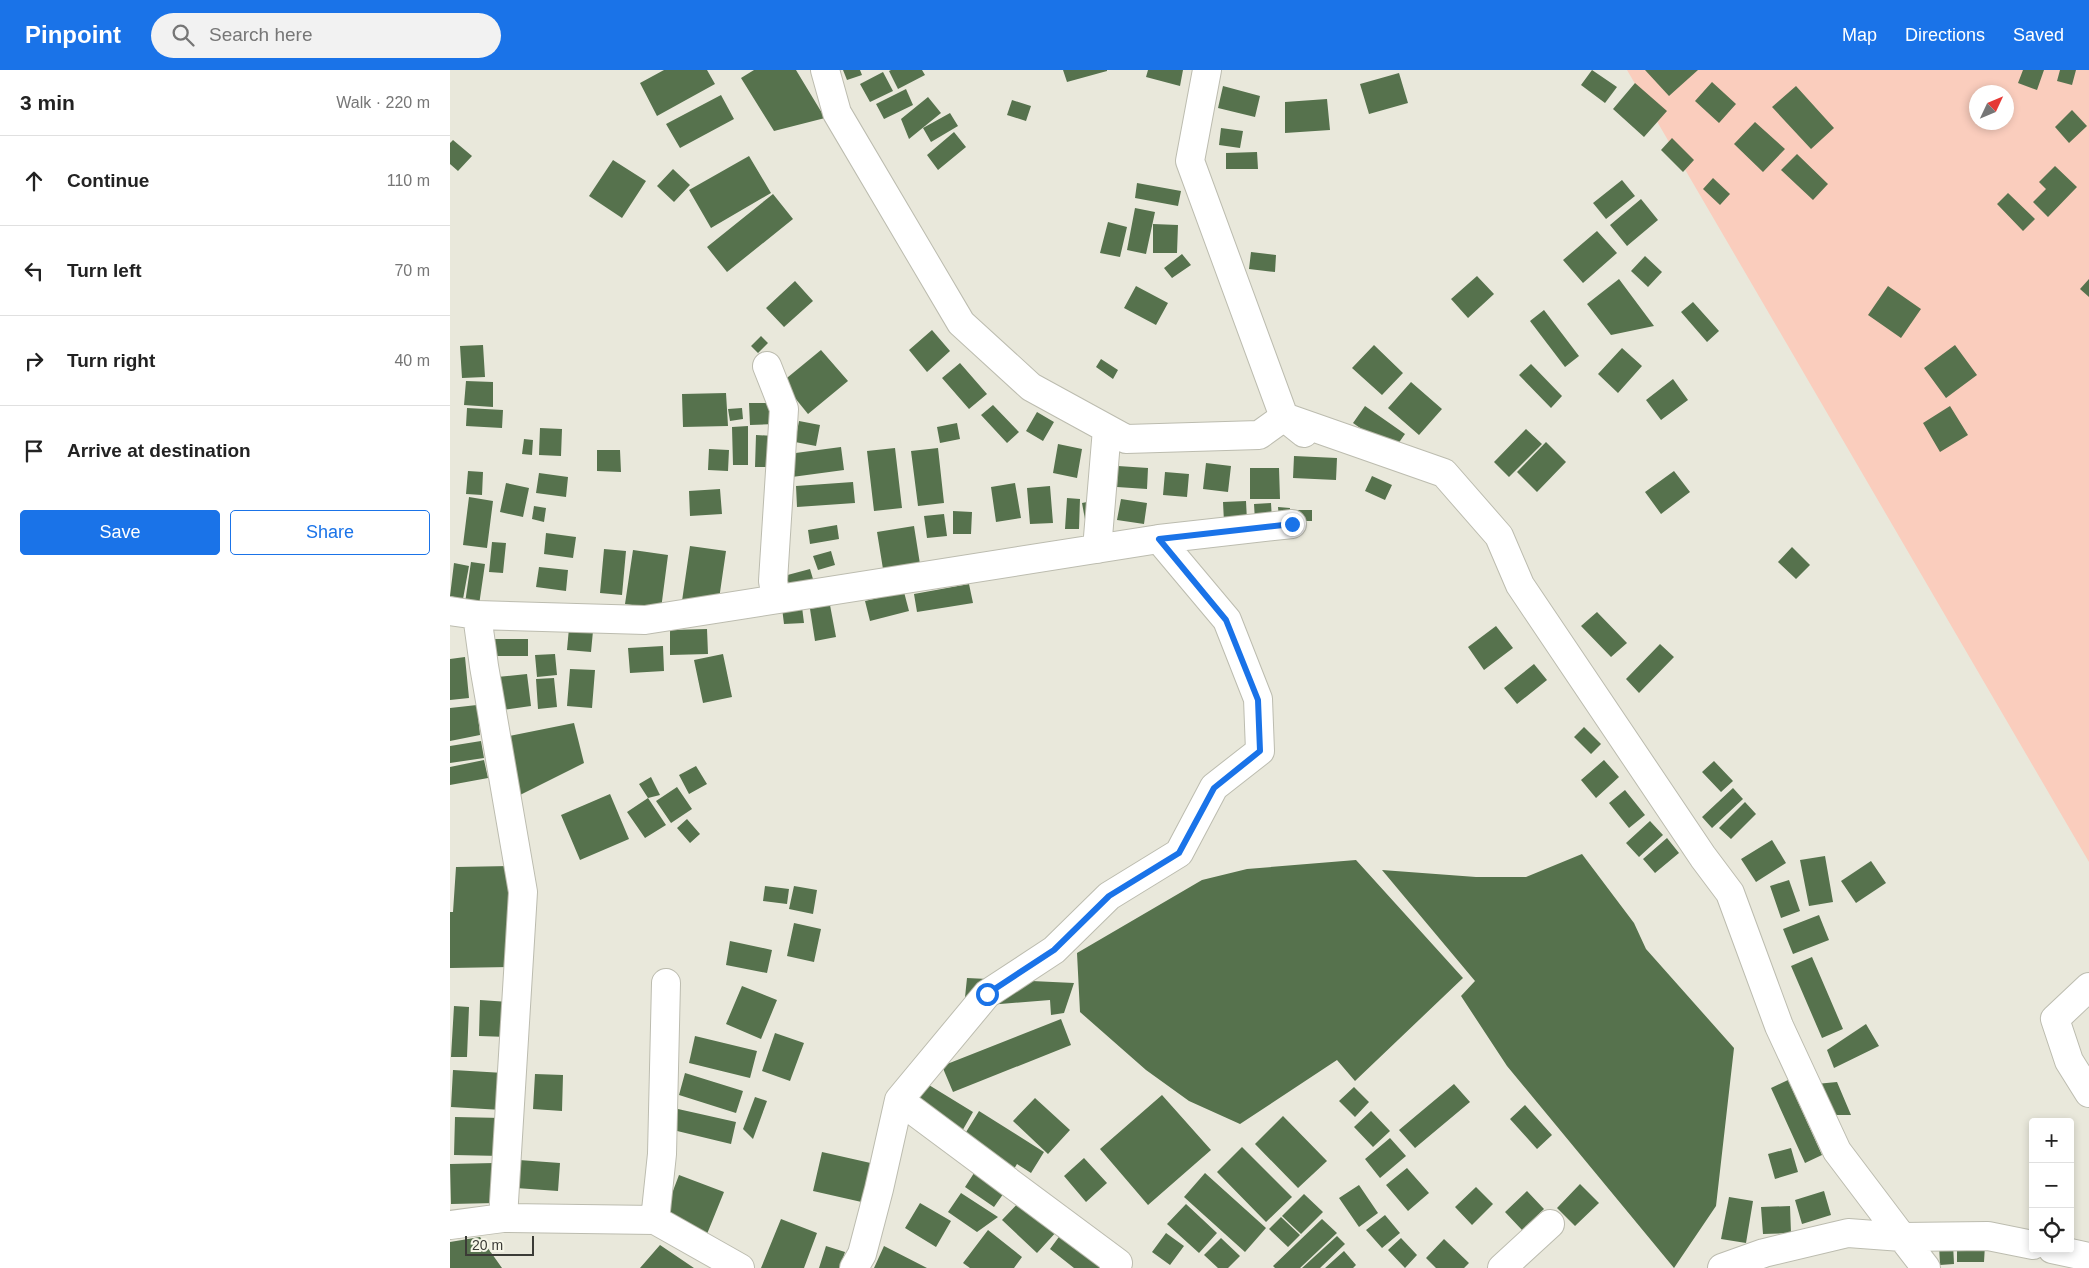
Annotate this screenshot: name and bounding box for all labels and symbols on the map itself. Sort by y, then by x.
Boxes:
north arrow [1969,85,2014,130]
route end [1281,513,1304,536]
route start [976,983,999,1006]
scale bar [465,1233,534,1256]

